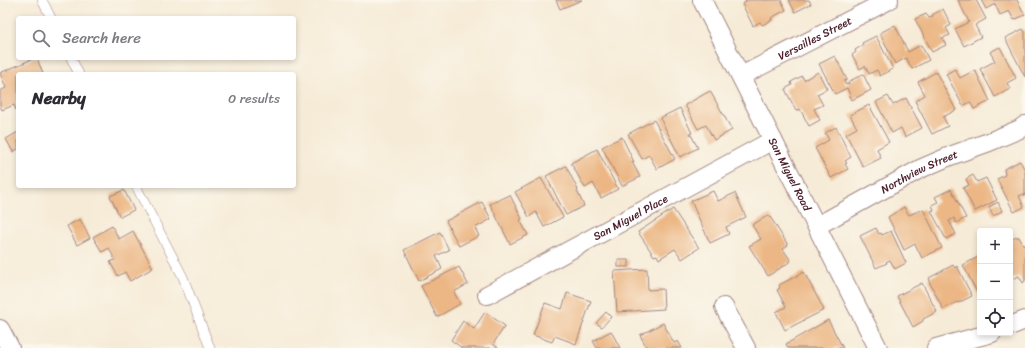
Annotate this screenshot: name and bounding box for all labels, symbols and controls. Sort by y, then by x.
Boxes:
street label: Versailles Street [774,11,855,65]
search box [16,16,296,60]
text: Search here [62,25,141,51]
icon: search [30,27,52,49]
text: Nearby [32,83,86,113]
text: 0 results [228,87,280,110]
street label: San Miguel Road [763,134,817,215]
street label: Northview Street [877,144,961,199]
street label: San Miguel Place [589,189,672,245]
map controls [977,228,1013,336]
button: + [977,228,1013,264]
button: − [977,264,1013,300]
button: locate [977,300,1013,336]

